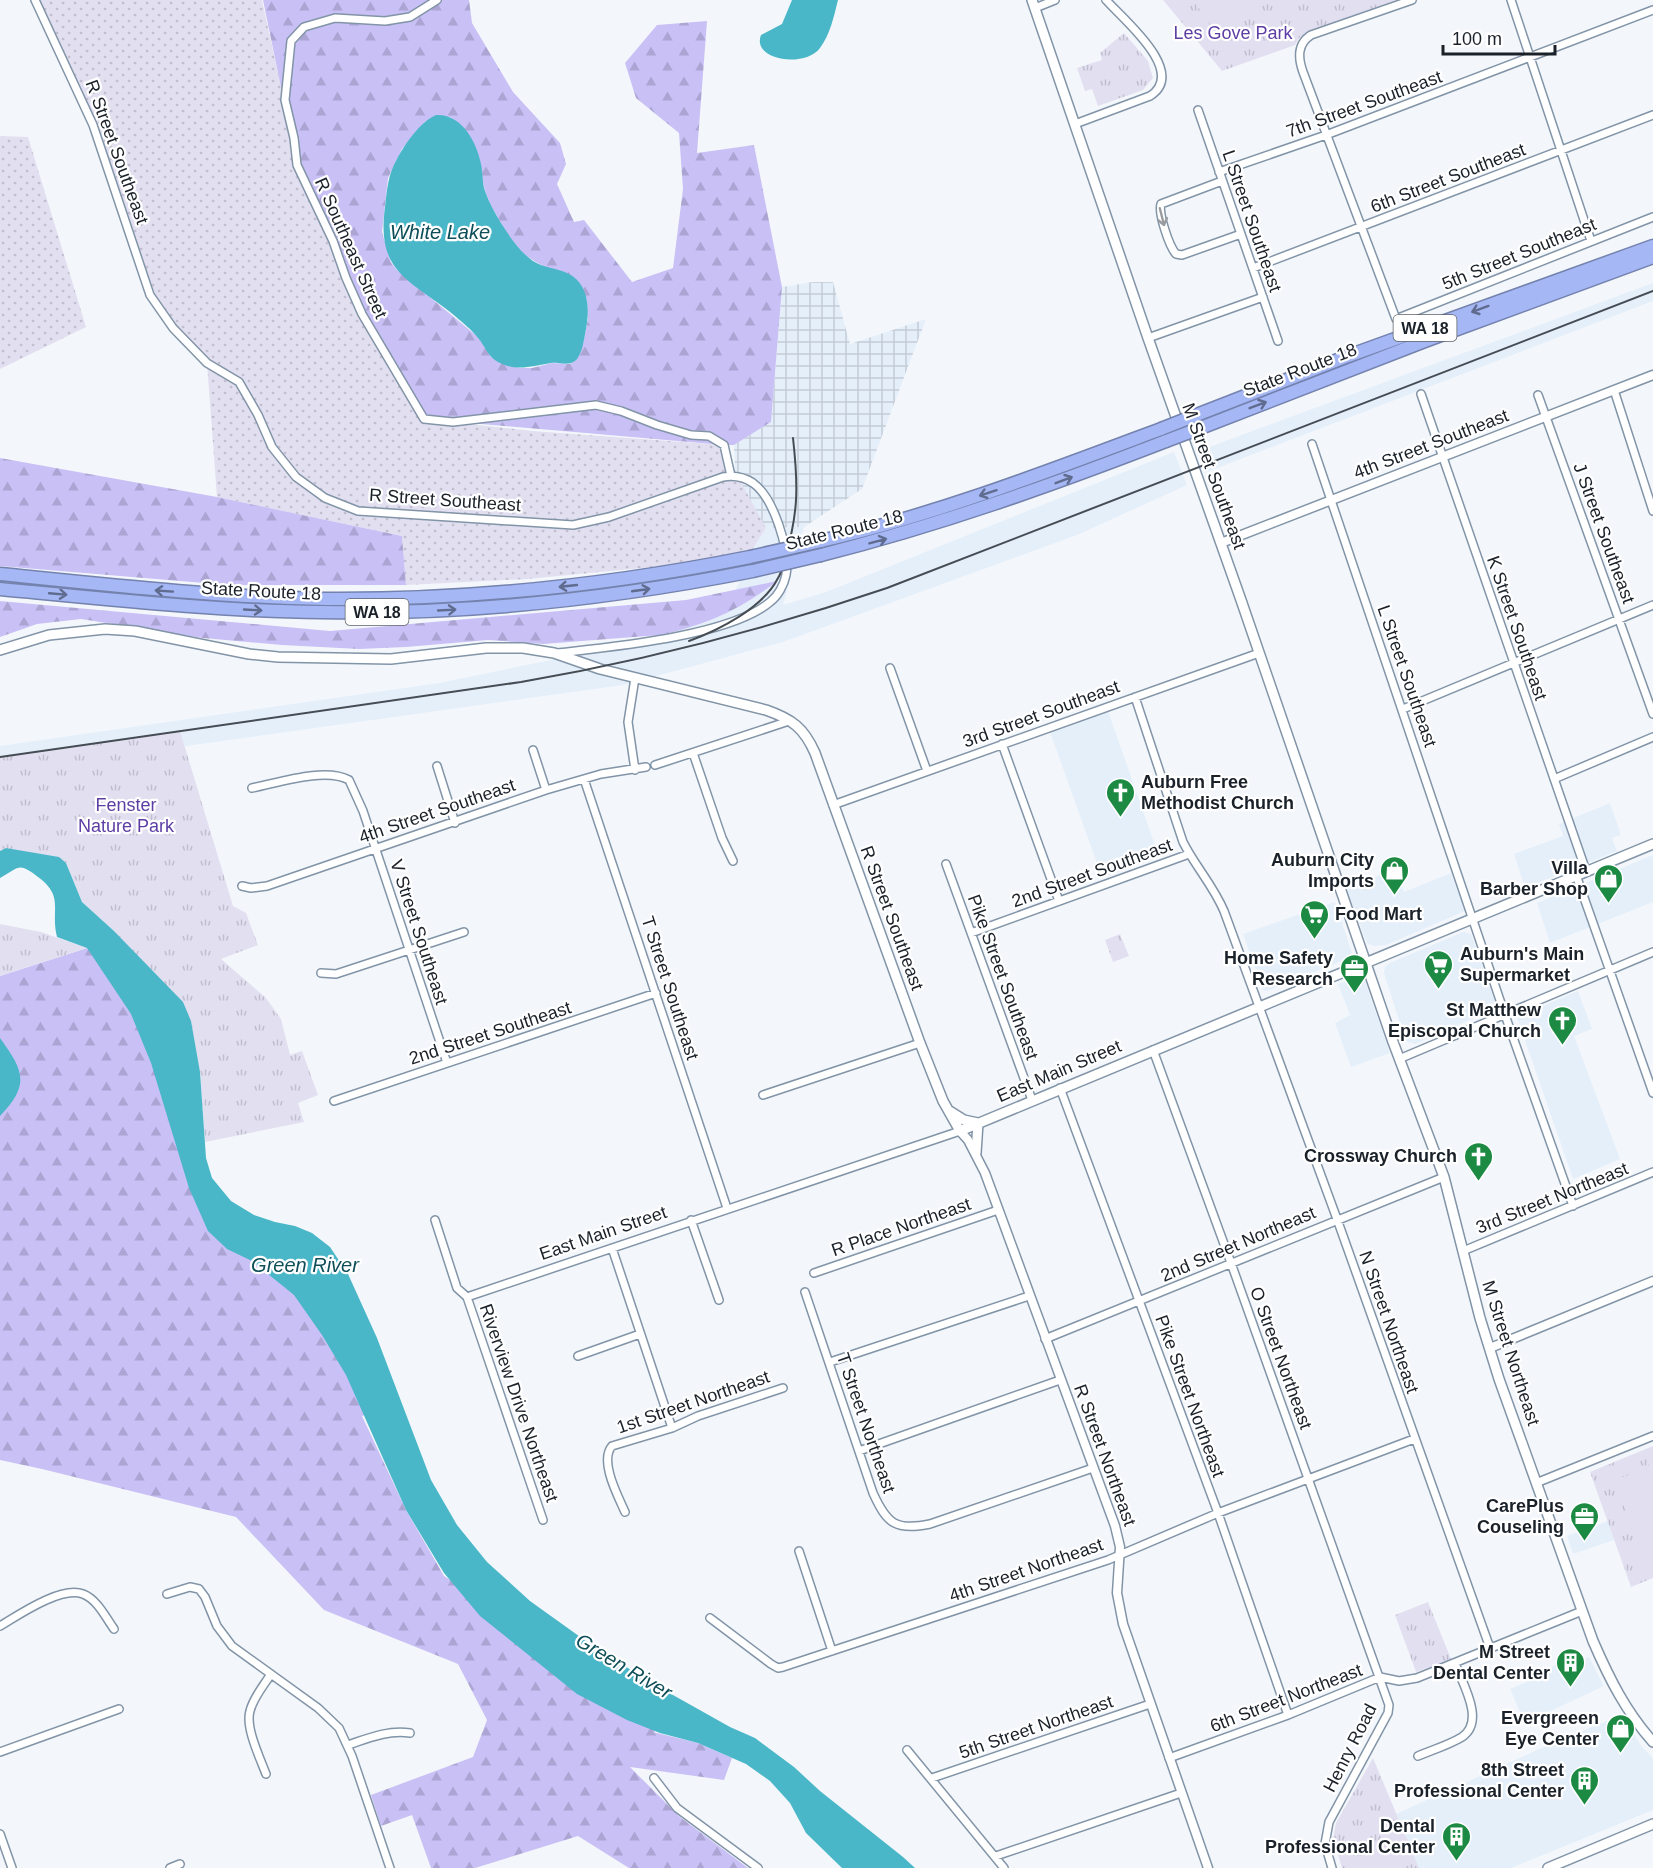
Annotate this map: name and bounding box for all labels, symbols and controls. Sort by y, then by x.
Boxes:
scale bar [1443,18,1556,56]
park label: Les Gove Park [1173,23,1294,43]
text: 100 m [1452,29,1502,49]
street label: 7th Street Southeast [1283,67,1445,141]
street label: R Street Southeast [82,77,152,227]
street label: 6th Street Southeast [1368,139,1528,217]
street label: L Street Southeast [1218,148,1286,294]
street label: R Southeast Street [311,174,391,322]
one-way arrow [1157,207,1169,226]
street label: 5th Street Southeast [1439,214,1599,294]
water label: White Lake [390,221,490,243]
one-way arrow [1471,305,1490,316]
road number: WA 18 [1394,315,1456,341]
street label: State Route 18 [1240,339,1360,401]
one-way arrow [1248,399,1267,410]
street label: M Street Southeast [1178,400,1250,552]
street label: 4th Street Southeast [1351,405,1511,483]
street label: J Street Southeast [1569,460,1639,606]
one-way arrow [1054,474,1072,485]
street label: R Street Southeast [368,485,522,515]
one-way arrow [979,488,997,499]
street label: State Route 18 [783,506,905,554]
one-way arrow [868,534,887,546]
street label: K Street Southeast [1483,553,1551,703]
street label: State Route 18 [201,578,321,604]
one-way arrow [558,581,578,592]
one-way arrow [154,585,174,596]
one-way arrow [631,585,651,596]
one-way arrow [48,589,68,600]
road number: WA 18 [346,599,409,625]
street label: L Street Southeast [1373,603,1441,749]
one-way arrow [437,604,457,615]
one-way arrow [242,605,262,616]
street label: 3rd Street Southeast [960,676,1122,752]
place label: Auburn Free Methodist Church [1141,772,1294,813]
street label: 4th Street Southeast [356,775,518,847]
church icon: Auburn Free Methodist Church [1104,776,1136,818]
park label: Fenster Nature Park [78,795,175,836]
street label: 2nd Street Southeast [1009,835,1175,911]
street label: R Street Southeast [857,843,927,993]
place label: Auburn City Imports [1271,850,1374,891]
shop icon: Auburn City Imports [1379,854,1411,896]
street label: V Street Southeast [386,857,452,1007]
place label: Villa Barber Shop [1480,858,1589,899]
shop icon: Villa Barber Shop [1593,862,1625,904]
street label: Pike Street Southeast [964,892,1042,1062]
supermarket icon: Food Mart [1298,898,1330,940]
place label: Food Mart [1335,904,1422,924]
street label: T Street Southeast [637,914,703,1062]
place label: Auburn's Main Supermarket [1460,944,1584,985]
place label: Home Safety Research [1224,948,1333,989]
supermarket icon: Auburn's Main Supermarket [1423,948,1455,990]
office icon: Home Safety Research [1338,952,1370,994]
street label: 2nd Street Southeast [406,997,574,1069]
place label: St Matthew Episcopal Church [1388,1000,1542,1041]
church icon: St Matthew Episcopal Church [1546,1004,1578,1046]
street label: East Main Street [994,1036,1124,1106]
church icon: Crossway Church [1462,1140,1494,1182]
place label: Crossway Church [1304,1146,1457,1166]
street label: 3rd Street Northeast [1473,1158,1631,1238]
street label: R Place Northeast [829,1194,973,1260]
street label: East Main Street [537,1202,669,1264]
street label: 2nd Street Northeast [1158,1202,1318,1286]
street label: N Street Northeast [1355,1248,1423,1396]
water label: Green River [251,1254,360,1276]
street label: M Street Northeast [1478,1278,1544,1428]
street label: O Street Northeast [1246,1284,1316,1432]
street label: Riverview Drive Northeast [476,1301,562,1505]
street label: Pike Street Northeast [1151,1312,1229,1480]
street label: T Street Northeast [833,1350,899,1496]
street label: 1st Street Northeast [614,1366,772,1438]
street label: R Street Northeast [1070,1382,1140,1528]
place label: CarePlus Couseling [1477,1496,1564,1537]
office icon: CarePlus Couseling [1569,1500,1601,1542]
street label: 4th Street Northeast [947,1534,1105,1606]
water label: Green River [572,1629,677,1704]
place label: M Street Dental Center [1433,1642,1550,1683]
building icon: M Street Dental Center [1555,1646,1587,1688]
street label: 6th Street Northeast [1207,1660,1365,1736]
street label: 5th Street Northeast [957,1691,1115,1763]
street label: Henry Road [1319,1701,1381,1795]
place label: Evergreeen Eye Center [1501,1708,1599,1749]
shop icon: Evergreeen Eye Center [1604,1712,1636,1754]
place label: 8th Street Professional Center [1394,1760,1564,1801]
building icon: 8th Street Professional Center [1569,1764,1601,1806]
place label: Dental Professional Center [1265,1816,1435,1857]
building icon: Dental Professional Center [1440,1820,1472,1862]

